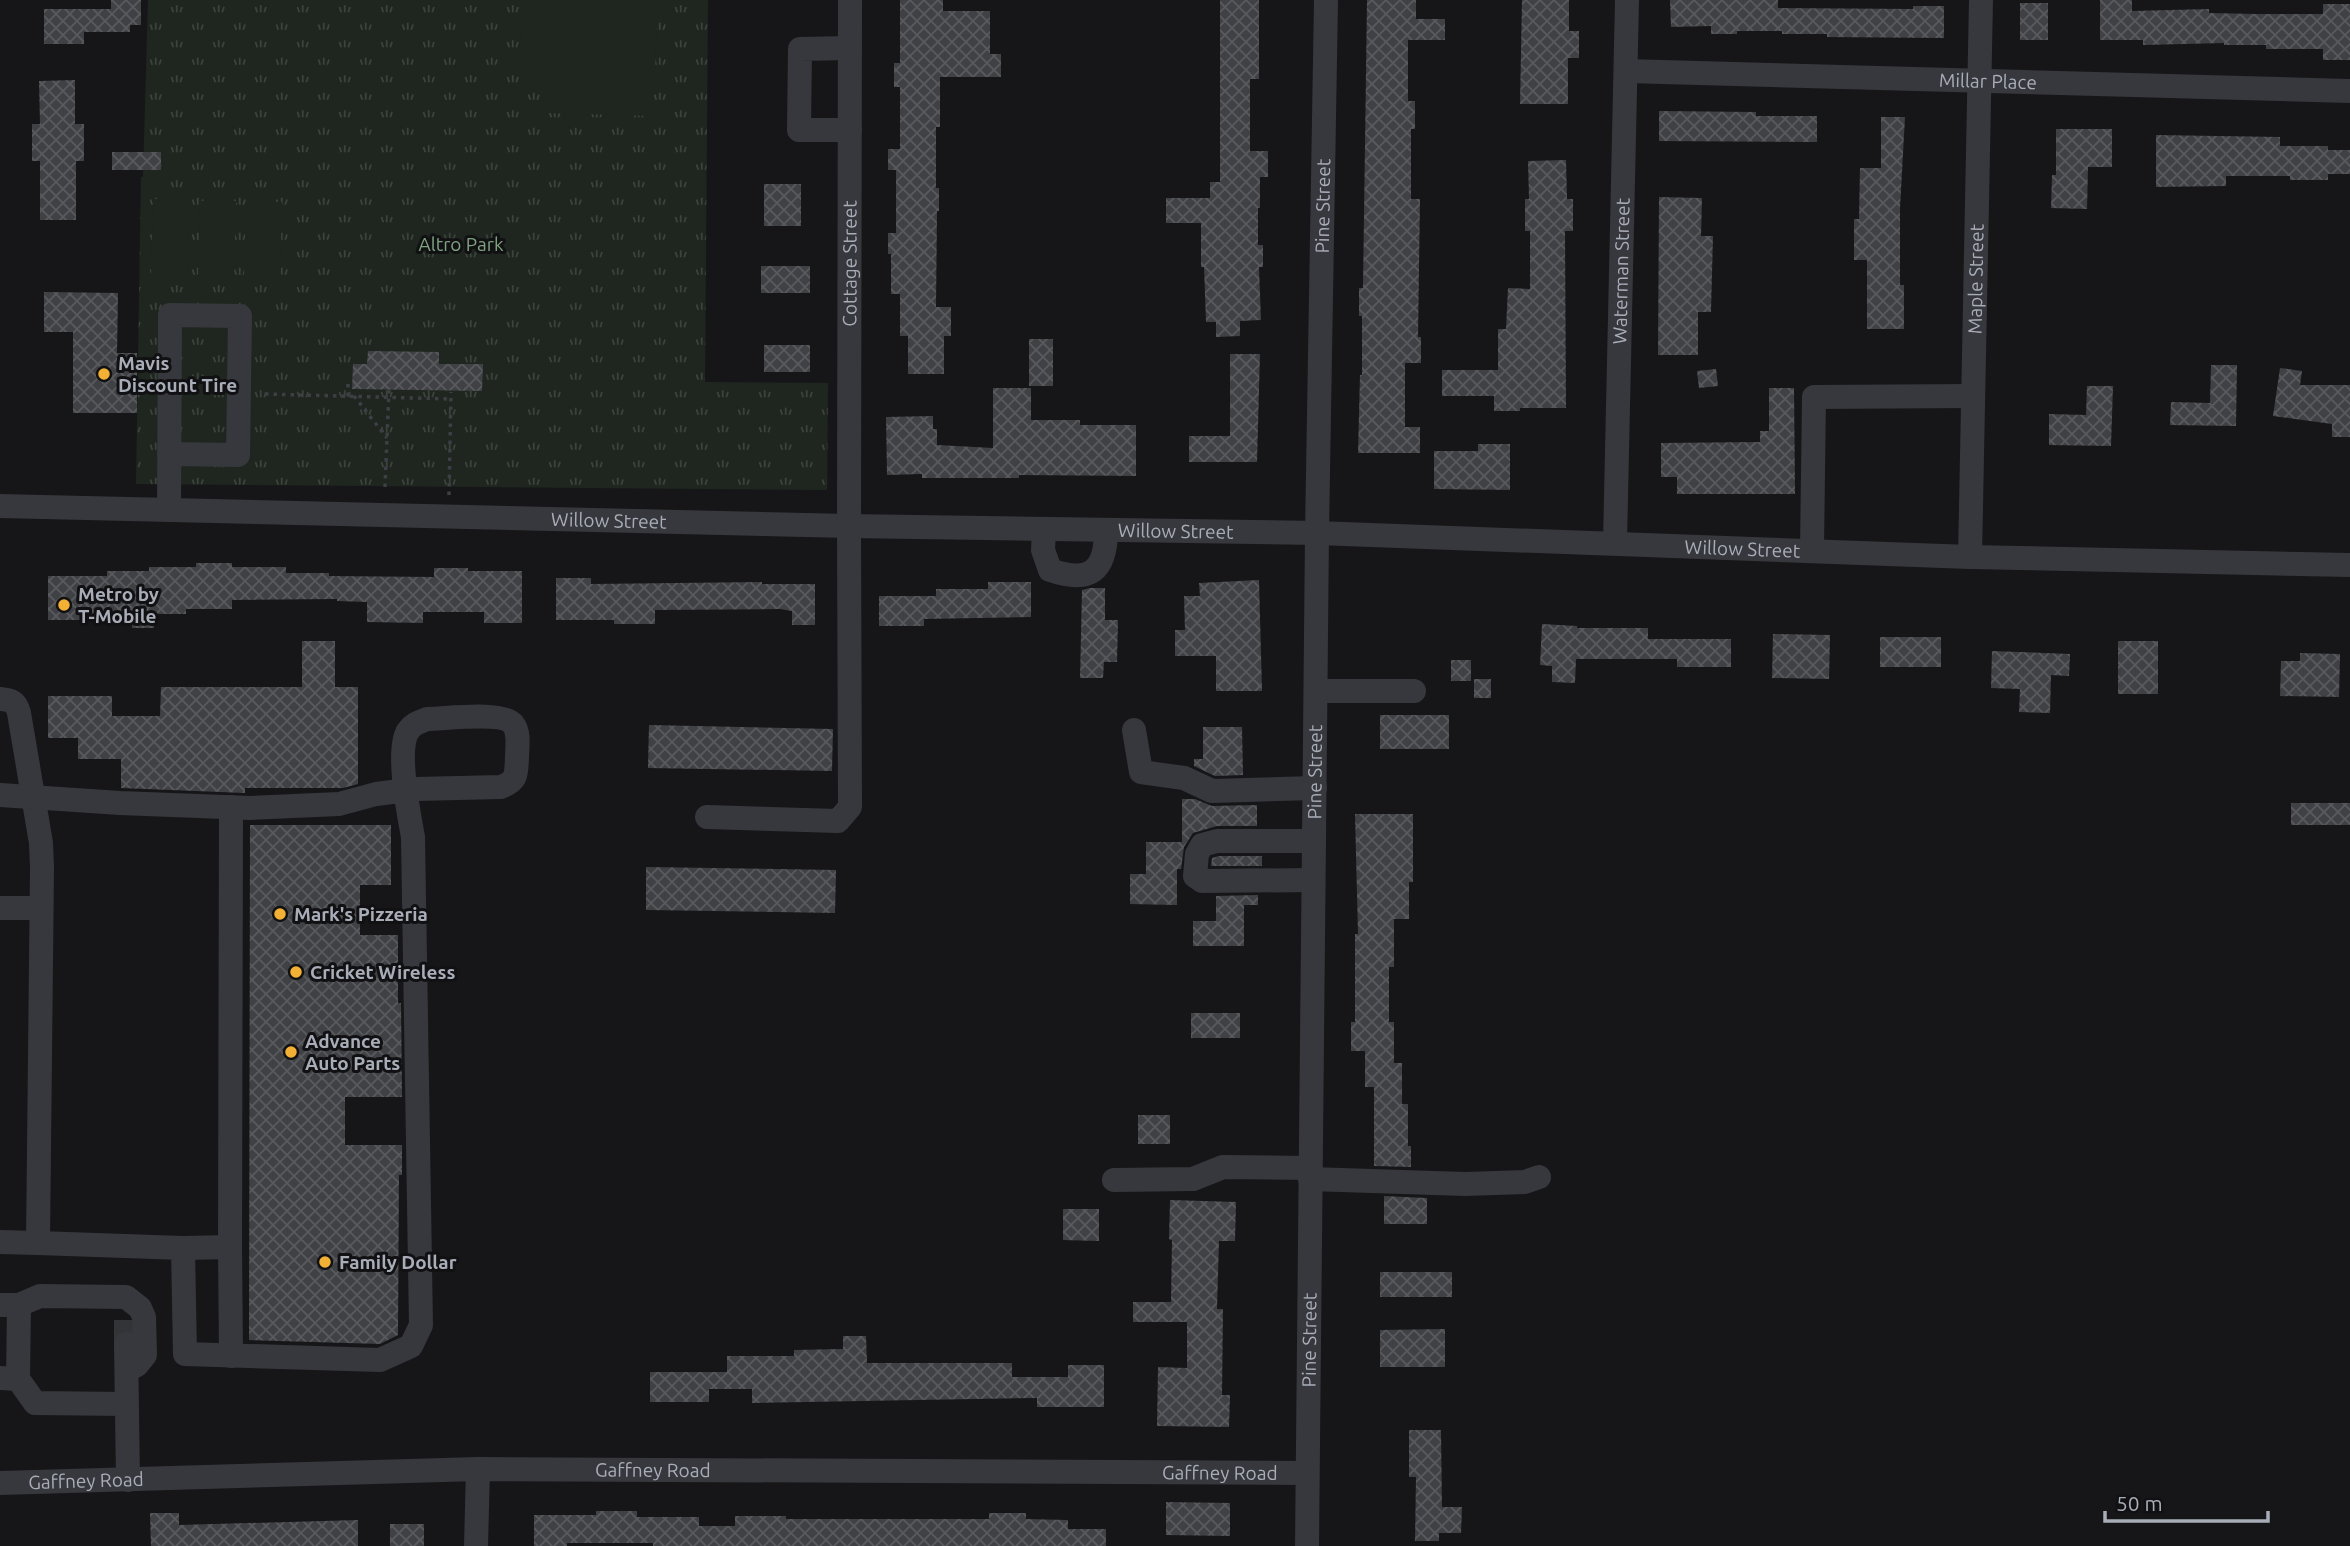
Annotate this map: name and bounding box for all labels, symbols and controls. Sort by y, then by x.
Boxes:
street label: Millar Place [1939,69,2037,93]
street label: Pine Street [1311,158,1334,254]
street label: Waterman Street [1608,197,1634,345]
street label: Cottage Street [838,200,861,327]
street label: Maple Street [1963,223,1988,334]
park label: Altro Park [418,233,504,255]
place label: Mavis Discount Tire [118,352,237,396]
marker: Mavis Discount Tire [96,366,112,382]
street label: Willow Street [551,508,668,533]
street label: Willow Street [1118,519,1234,543]
street label: Willow Street [1684,536,1801,562]
place label: Metro by T-Mobile [78,583,159,627]
marker: Metro by T-Mobile [56,597,72,613]
street label: Pine Street [1303,724,1326,820]
place label: Mark's Pizzeria [294,903,428,925]
marker: Mark's Pizzeria [272,906,288,922]
place label: Cricket Wireless [310,961,455,983]
marker: Cricket Wireless [288,964,304,980]
place label: Advance Auto Parts [305,1030,400,1074]
marker: Advance Auto Parts [283,1044,299,1060]
place label: Family Dollar [339,1251,457,1273]
marker: Family Dollar [317,1254,333,1270]
street label: Pine Street [1298,1292,1321,1388]
street label: Gaffney Road [595,1459,711,1481]
street label: Gaffney Road [1162,1461,1278,1484]
street label: Gaffney Road [28,1468,144,1493]
scale bar [2105,1480,2268,1524]
text: 50 m [2116,1491,2163,1515]

